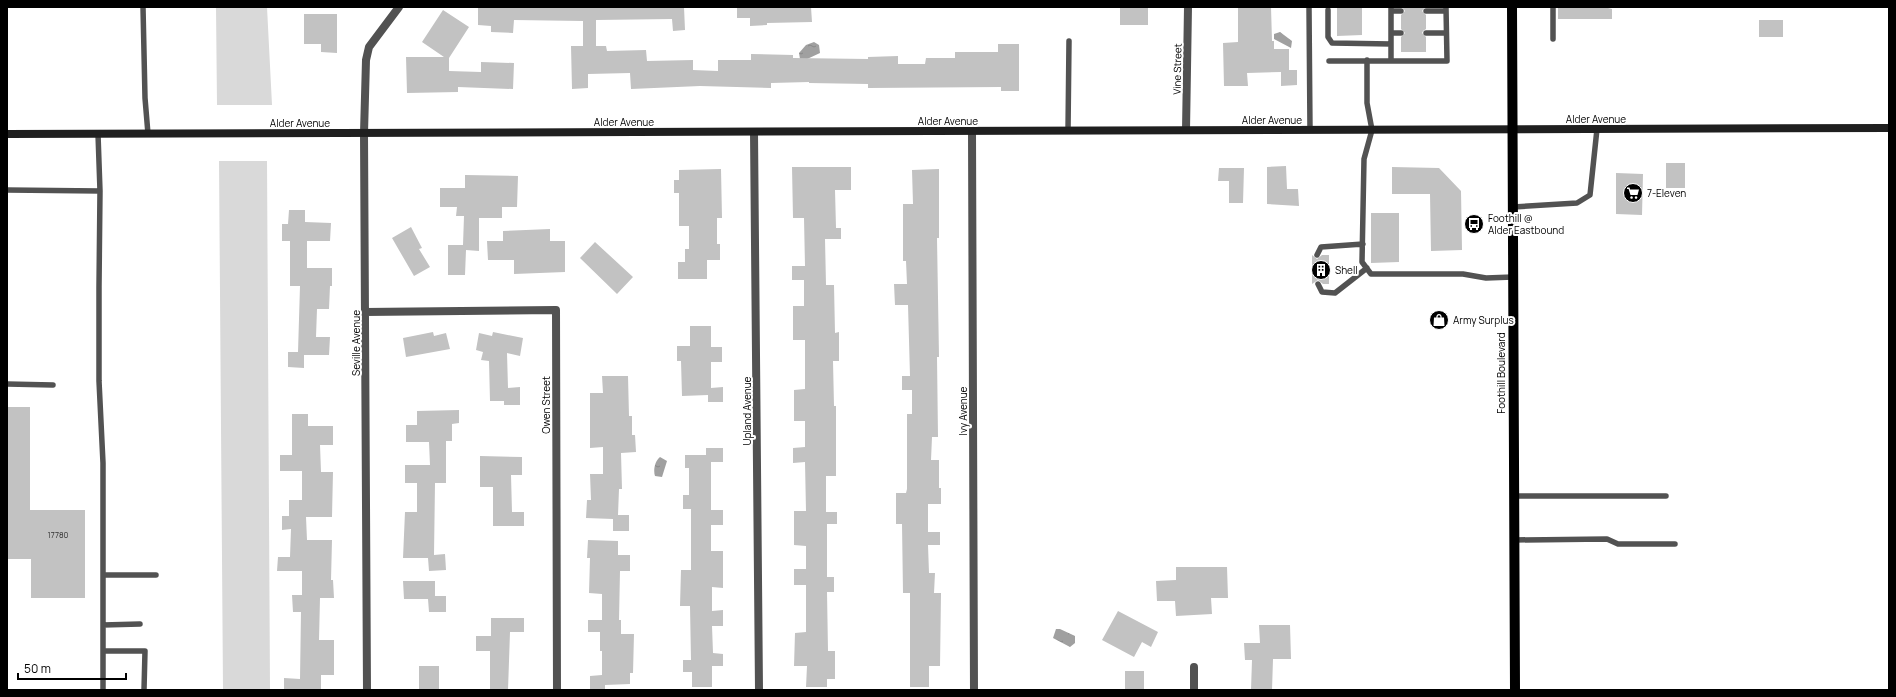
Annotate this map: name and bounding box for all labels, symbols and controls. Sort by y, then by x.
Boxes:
street label: Vine Street [1170,43,1184,95]
street label: Alder Avenue [1566,112,1626,126]
street label: Alder Avenue [1242,113,1302,127]
street label: Alder Avenue [918,114,978,128]
street label: Alder Avenue [594,115,654,129]
street label: Alder Avenue [270,116,330,130]
supermarket icon: 7-Eleven [1622,182,1644,204]
place label: 7-Eleven [1647,186,1686,200]
place label: Foothill @ Alder Eastbound [1488,211,1564,237]
bus stop icon: Foothill @ Alder Eastbound [1463,213,1485,235]
building icon: Shell [1310,259,1332,281]
place label: Shell [1335,263,1358,277]
shop icon: Army Surplus [1428,309,1450,331]
street label: Seville Avenue [349,310,363,376]
place label: Army Surplus [1453,313,1514,327]
street label: Foothill Boulevard [1494,332,1508,414]
street label: Owen Street [539,376,553,434]
street label: Upland Avenue [740,376,754,445]
street label: Ivy Avenue [956,386,970,435]
house number: 17780 [48,529,69,540]
scale bar [18,655,126,681]
text: 50 m [24,660,51,677]

